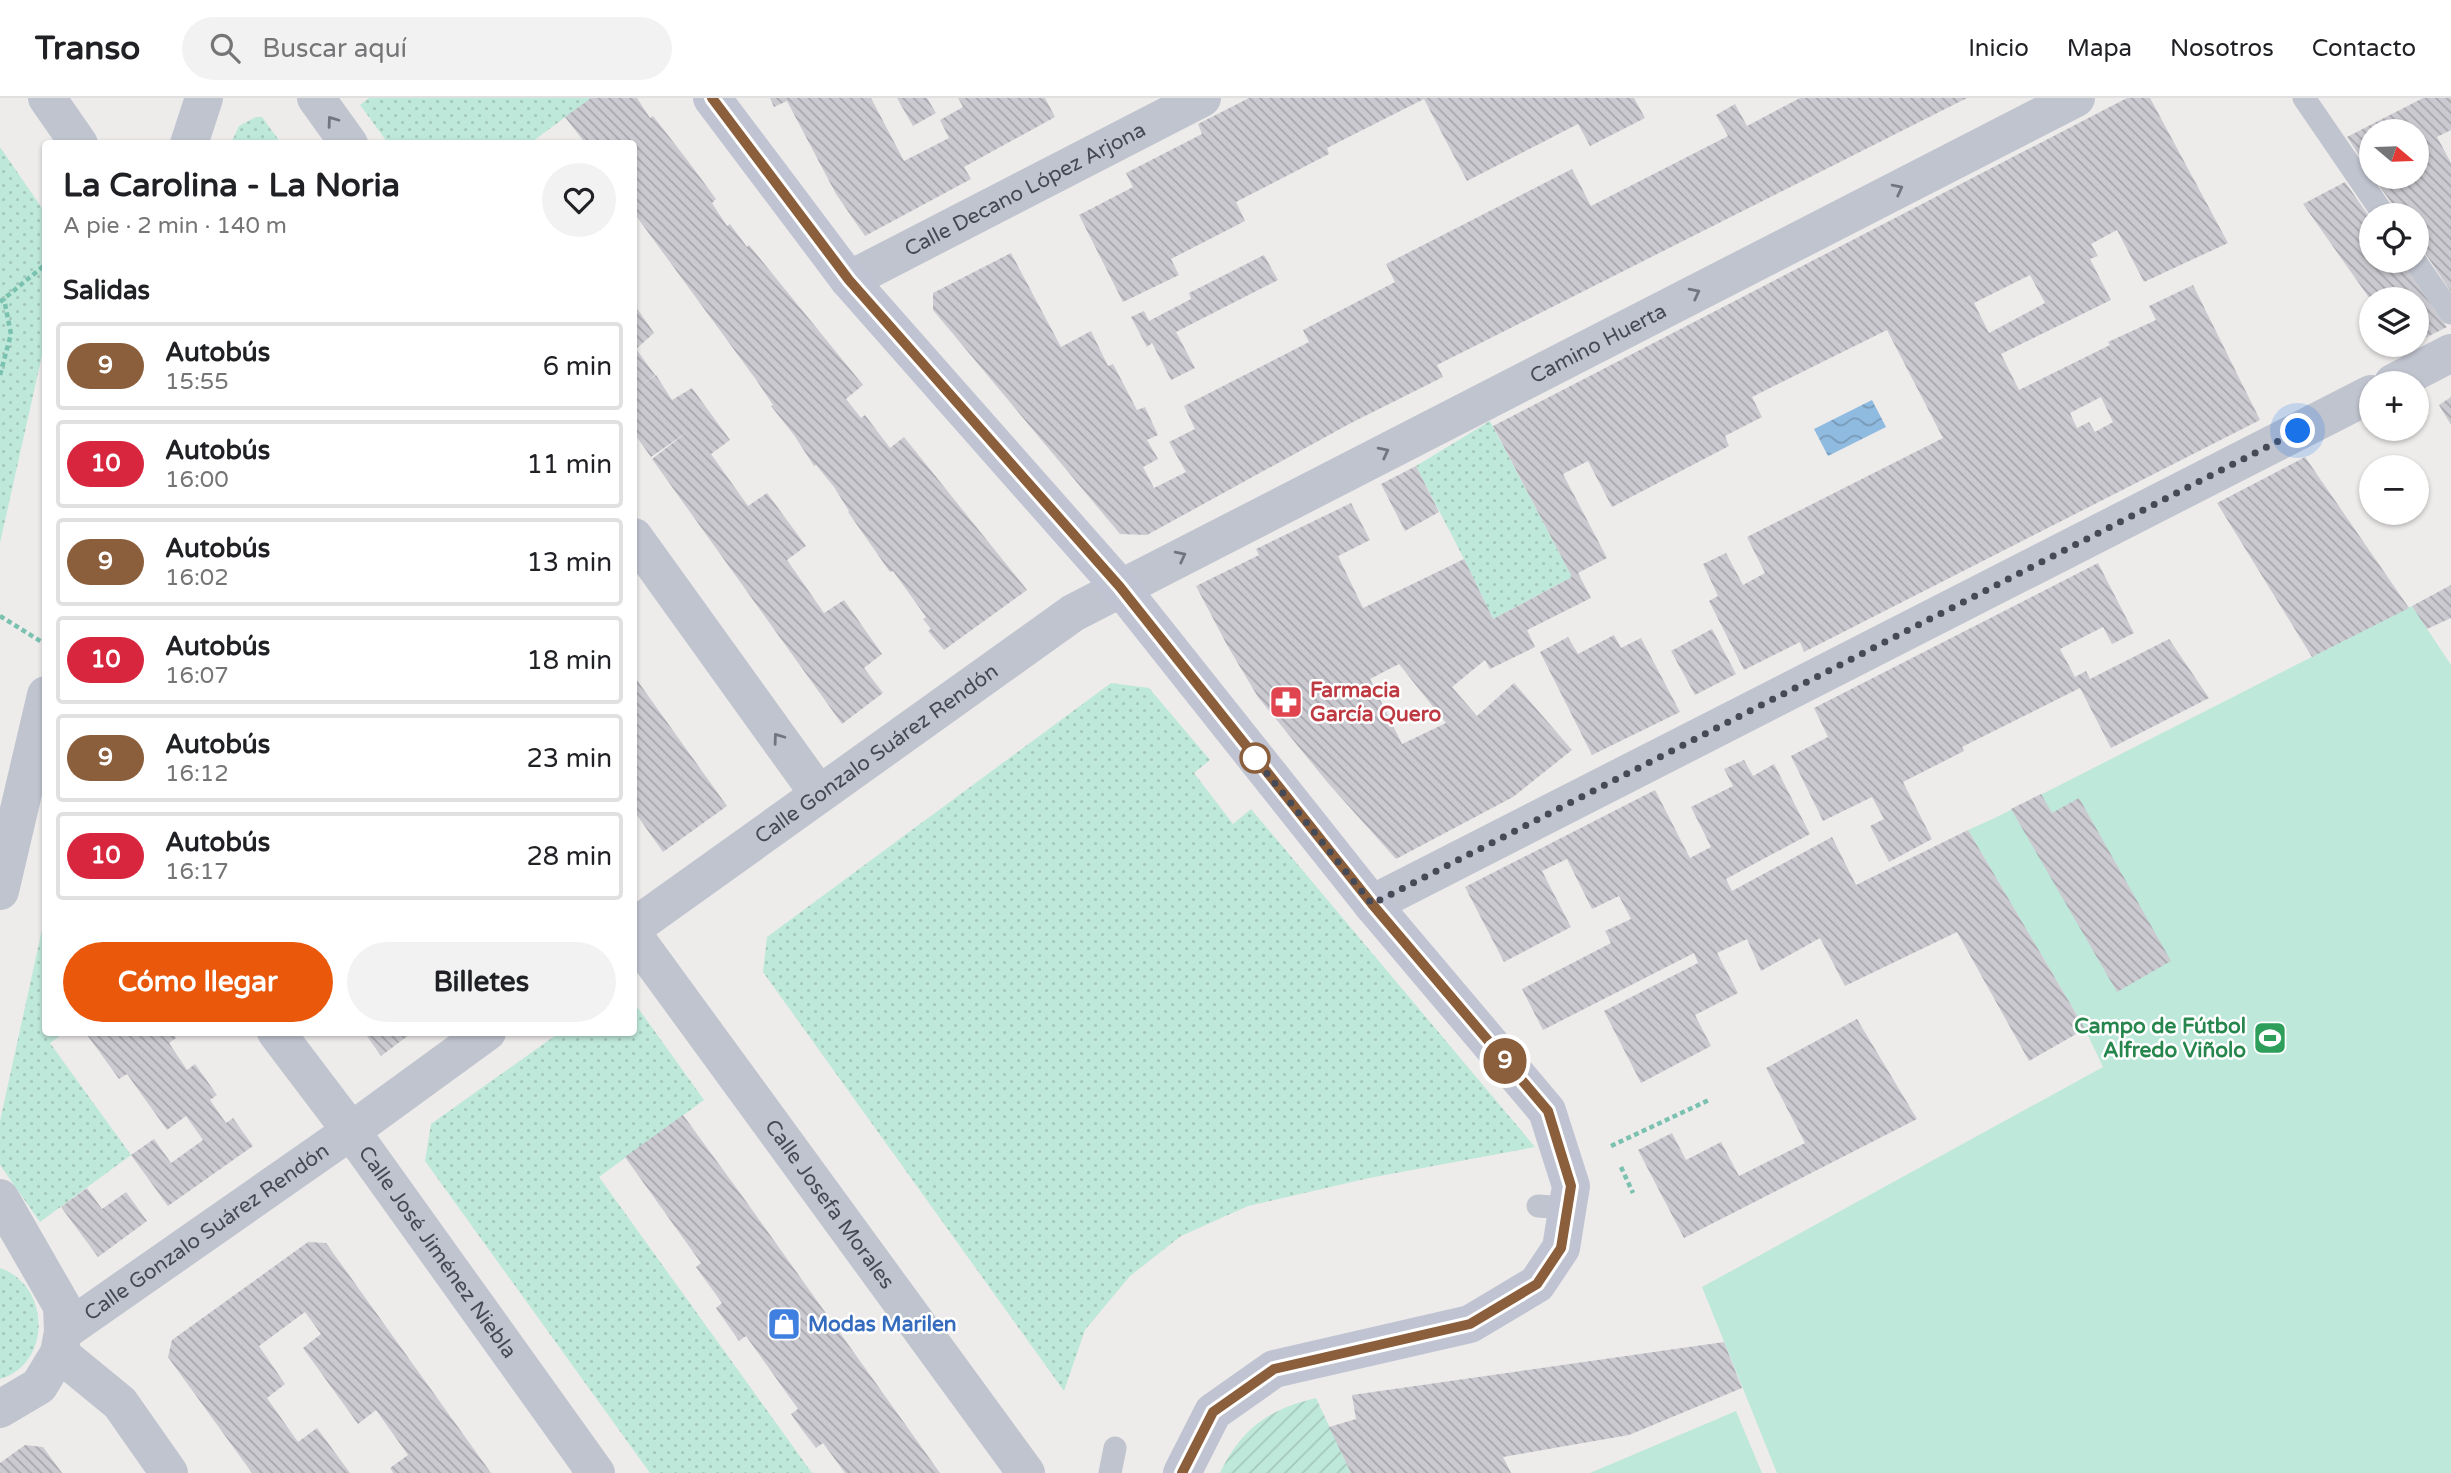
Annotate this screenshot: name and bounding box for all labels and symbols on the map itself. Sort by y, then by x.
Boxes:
one-way arrow [328,116,340,129]
street label: Calle Decano López Arjona [900,117,1150,262]
north arrow [2359,119,2429,189]
one-way arrow [1891,184,1903,198]
one-way arrow [1688,287,1700,301]
street label: Camino Huerta [1526,298,1671,389]
your location [2280,413,2315,448]
one-way arrow [1377,447,1389,461]
one-way arrow [1174,551,1186,564]
street label: Calle Gonzalo Suárez Rendón [750,659,1003,849]
place label: Farmacia García Quero [1310,678,1441,727]
pharmacy icon: Farmacia García Quero [1267,683,1305,721]
one-way arrow [774,733,786,745]
unlabelled marker [1240,743,1270,773]
place label: Campo de Fútbol Alfredo Viñolo [2074,1014,2246,1063]
sports icon: Campo de Fútbol Alfredo Viñolo [2251,1019,2289,1057]
line badge: 9 [1482,1038,1528,1084]
street label: Calle Josefa Morales [759,1115,899,1294]
street label: Calle Gonzalo Suárez Rendón [80,1138,334,1326]
street label: Calle José Jiménez Niebla [353,1141,522,1363]
shop icon: Modas Marilen [765,1305,803,1343]
place label: Modas Marilen [808,1312,957,1337]

